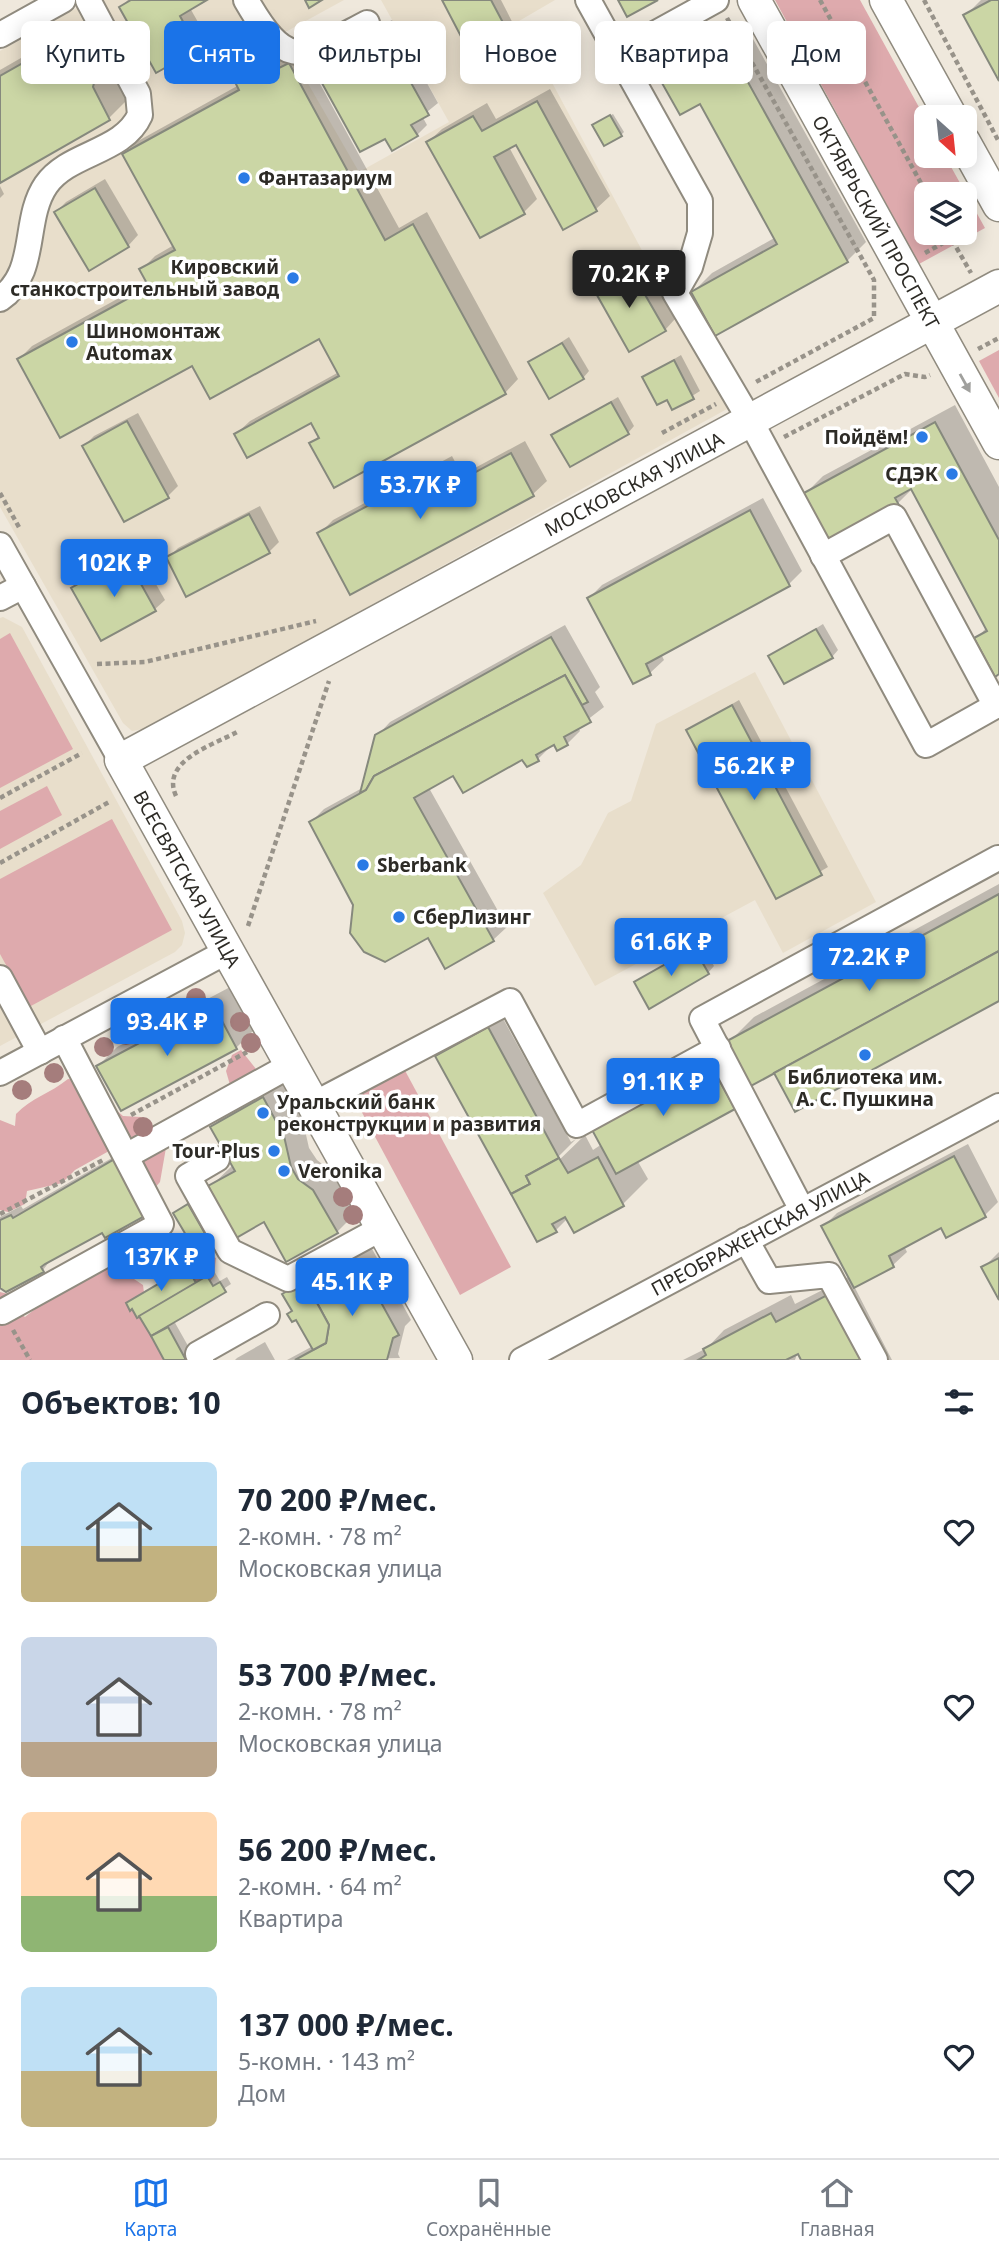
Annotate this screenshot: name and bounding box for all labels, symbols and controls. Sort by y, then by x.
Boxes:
chip: Купить [21,21,150,84]
chip: Снять [164,21,280,84]
chip: Фильтры [294,21,446,84]
chip: Новое [460,21,581,84]
chip: Квартира [595,21,753,84]
chip: Дом [767,21,866,84]
north arrow [914,105,976,168]
map controls [914,105,977,245]
street label: ОКТЯБРЬСКИЙ ПРОСПЕКТ [806,111,946,334]
place label: Фантазариум [258,165,393,191]
marker: Фантазариум [236,170,252,186]
button: layers [914,182,977,245]
pin: 70.2K ₽ [564,250,694,310]
place label: Кировский станкостроительный завод [10,254,279,302]
text: 70.2K ₽ [589,257,669,289]
marker: Кировский станкостроительный завод [285,270,301,286]
place label: Шиномонтаж Automax [86,318,221,366]
marker: Шиномонтаж Automax [64,334,80,350]
one-way arrow [959,374,971,393]
place label: Пойдём! [824,424,908,450]
street label: МОСКОВСКАЯ УЛИЦА [540,425,729,542]
marker: Пойдём! [914,429,930,445]
place label: СДЭК [885,461,939,487]
pin: 53.7K ₽ [355,462,485,521]
marker: СДЭК [944,466,960,482]
text: 53.7K ₽ [380,468,460,500]
pin: 102K ₽ [57,540,171,599]
text: 102K ₽ [77,546,151,578]
pin: 56.2K ₽ [689,742,819,802]
text: 56.2K ₽ [714,749,794,781]
street label: ВСЕСВЯТСКАЯ УЛИЦА [127,786,247,973]
place label: Sberbank [377,852,467,878]
marker: Sberbank [355,857,371,873]
place label: СберЛизинг [413,904,531,930]
marker: СберЛизинг [391,909,407,925]
pin: 61.6K ₽ [606,918,736,978]
text: 61.6K ₽ [631,925,711,957]
pin: 72.2K ₽ [804,934,934,993]
text: 72.2K ₽ [829,940,909,972]
pin: 93.4K ₽ [102,998,232,1058]
text: 93.4K ₽ [127,1005,207,1037]
marker: Библиотека им. А. С. Пушкина [857,1047,873,1063]
pin: 91.1K ₽ [598,1058,728,1118]
place label: Библиотека им. А. С. Пушкина [787,1064,943,1112]
text: 91.1K ₽ [623,1065,703,1097]
place label: Уральский банк реконструкции и развития [277,1089,541,1137]
marker: Уральский банк реконструкции и развития [255,1105,271,1121]
place label: Tour-Plus [172,1138,260,1164]
marker: Tour-Plus [266,1143,282,1159]
place label: Veronika [298,1158,383,1184]
marker: Veronika [276,1163,292,1179]
street label: ПРЕОБРАЖЕНСКАЯ УЛИЦА [646,1164,874,1302]
pin: 137K ₽ [104,1234,218,1293]
text: 137K ₽ [124,1240,198,1272]
pin: 45.1K ₽ [287,1258,417,1318]
text: 45.1K ₽ [312,1265,392,1297]
text: Объектов: 10 [21,1382,221,1423]
icon: filters [940,1383,978,1421]
text: 70 200 ₽/мес. [238,1479,437,1520]
icon: home [77,1490,161,1574]
icon: heart [940,1513,978,1551]
text: 2-комн. · 78 m² [238,1520,402,1552]
text: Московская улица [238,1552,443,1584]
text: 53 700 ₽/мес. [238,1654,437,1695]
icon: home [77,1665,161,1749]
icon: heart [940,1688,978,1726]
text: 2-комн. · 78 m² [238,1695,402,1727]
text: Московская улица [238,1727,443,1759]
text: 56 200 ₽/мес. [238,1829,437,1870]
icon: home [77,1840,161,1924]
icon: heart [940,1863,978,1901]
text: 2-комн. · 64 m² [238,1870,402,1902]
text: Квартира [238,1902,344,1934]
text: 137 000 ₽/мес. [238,2004,454,2045]
icon: home [77,2015,161,2099]
icon: heart [940,2038,978,2076]
text: 5-комн. · 143 m² [238,2045,415,2077]
text: Дом [238,2077,286,2109]
tab: Карта [124,2174,177,2242]
tab: Сохранённые [426,2174,551,2242]
tab: Главная [800,2174,875,2242]

